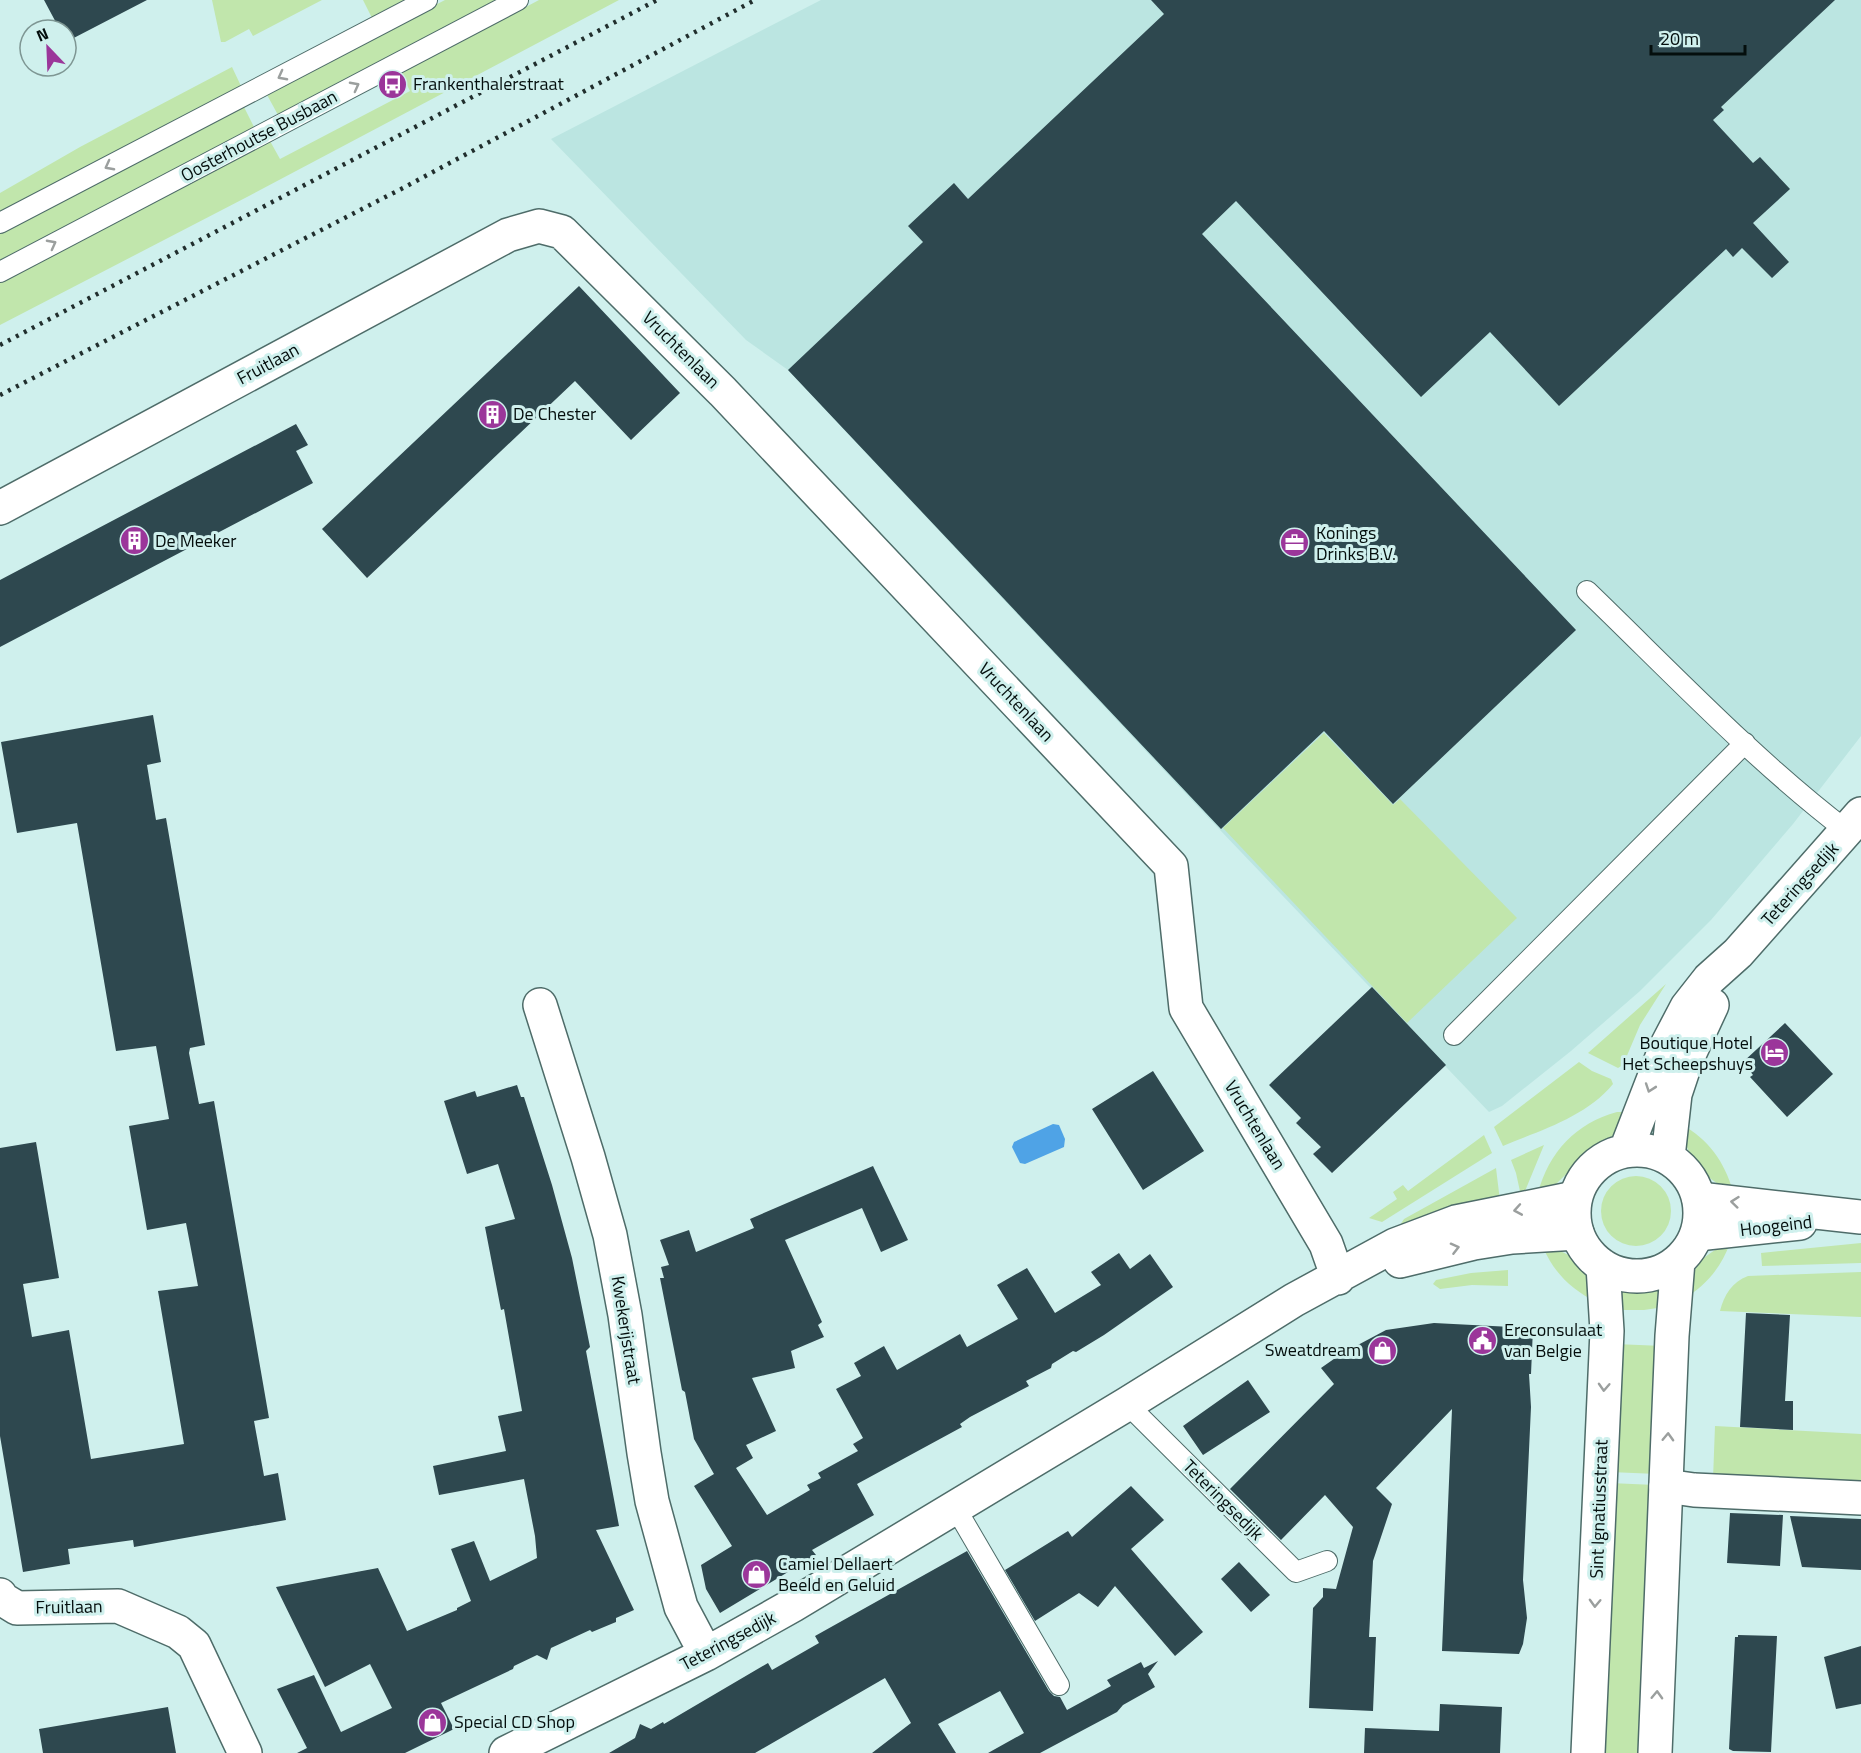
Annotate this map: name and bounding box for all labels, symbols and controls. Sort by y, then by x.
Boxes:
north arrow [18,18,78,78]
scale bar [1651,18,1746,56]
text: N [32,21,52,47]
text: 20 m [1660,25,1699,52]
one-way arrow [278,68,289,80]
bus stop icon: Frankenthalerstraat [376,68,408,100]
place label: Frankenthalerstraat [413,70,565,97]
one-way arrow [348,81,359,93]
street label: Oosterhoutse Busbaan [176,83,342,188]
one-way arrow [105,159,116,170]
one-way arrow [45,240,56,251]
street label: Vruchtenlaan [636,305,726,395]
street label: Fruitlaan [232,336,304,391]
building icon: De Chester [476,398,508,430]
place label: De Chester [513,400,596,427]
place label: Konings Drinks B.V. [1316,519,1396,567]
building icon: De Meeker [118,525,150,557]
place label: De Meeker [155,527,237,554]
office icon: Konings Drinks B.V. [1279,527,1311,559]
street label: Vruchtenlaan [972,656,1060,748]
street label: Teteringsedijk [1755,835,1845,932]
place label: Boutique Hotel Het Scheepshuys [1622,1029,1753,1077]
hotel icon: Boutique Hotel Het Scheepshuys [1758,1037,1790,1069]
street label: Vruchtenlaan [1218,1075,1293,1175]
one-way arrow [1644,1082,1657,1093]
one-way arrow [1731,1196,1740,1209]
one-way arrow [1513,1203,1523,1215]
street label: Hoogeind [1738,1208,1814,1243]
one-way arrow [1450,1242,1460,1255]
street label: Kwekerijstraat [605,1274,648,1387]
place label: Ereconsulaat van Belgie [1504,1316,1603,1364]
public building icon: Ereconsulaat van Belgie [1467,1324,1499,1356]
shop icon: Sweatdream [1366,1334,1398,1366]
place label: Sweatdream [1265,1336,1361,1363]
one-way arrow [1598,1383,1611,1392]
one-way arrow [1661,1432,1674,1441]
street label: Sint Ignatiusstraat [1583,1438,1614,1579]
street label: Teteringsedijk [1177,1453,1270,1547]
place label: Camiel Dellaert Beeld en Geluid [778,1550,895,1598]
shop icon: Camiel Dellaert Beeld en Geluid [741,1558,773,1590]
street label: Fruitlaan [35,1592,103,1621]
one-way arrow [1588,1598,1601,1607]
street label: Teteringsedijk [675,1604,781,1677]
one-way arrow [1651,1690,1664,1699]
shop icon: Special CD Shop [417,1706,449,1738]
place label: Special CD Shop [454,1708,575,1735]

